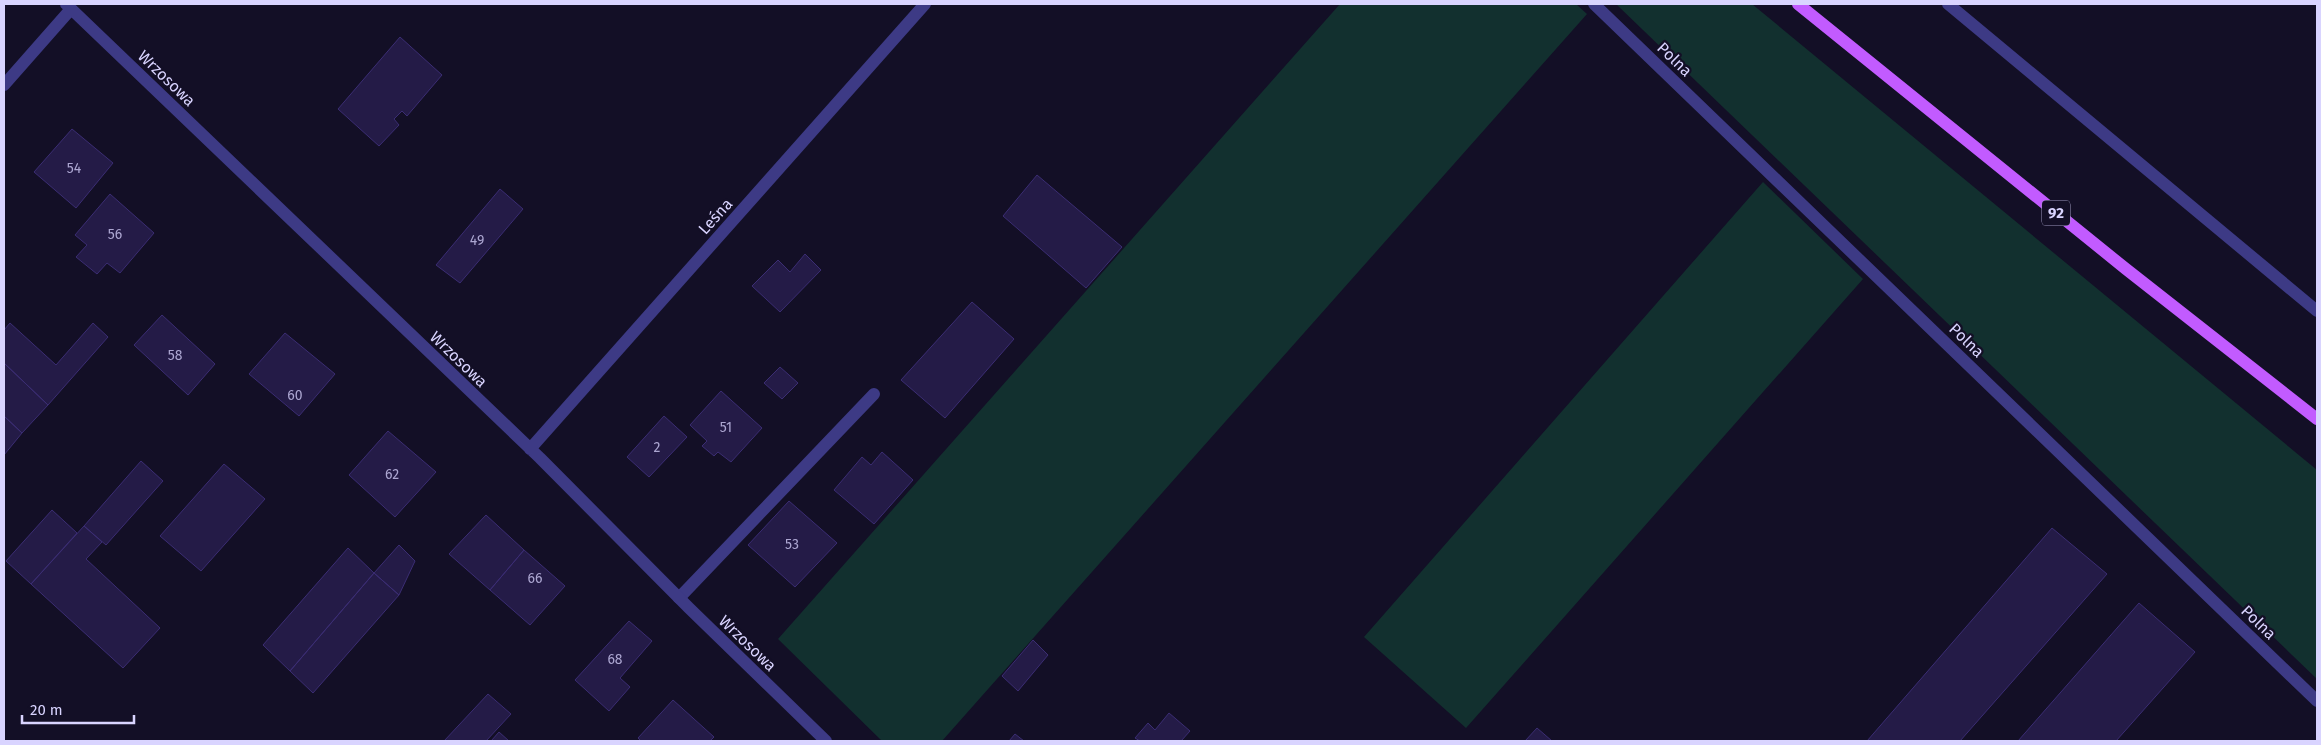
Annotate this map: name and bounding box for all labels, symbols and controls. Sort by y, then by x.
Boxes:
street label: Polna [1653,38,1696,80]
street label: Wrzosowa [134,46,199,110]
house number: 54 [67,160,82,177]
street label: Leśna [694,194,736,238]
road number: 92 [2042,200,2070,226]
house number: 56 [108,226,122,243]
house number: 49 [470,232,484,249]
street label: Polna [1945,319,1988,361]
street label: Wrzosowa [426,327,491,391]
house number: 58 [168,347,183,364]
house number: 60 [287,387,303,404]
house number: 51 [720,419,732,436]
house number: 2 [654,439,661,456]
house number: 62 [385,466,399,483]
house number: 53 [785,536,799,553]
house number: 66 [528,570,542,587]
street label: Polna [2237,601,2280,643]
street label: Wrzosowa [715,611,780,675]
house number: 68 [607,651,623,668]
scale bar [22,692,135,724]
text: 20 m [30,701,63,719]

